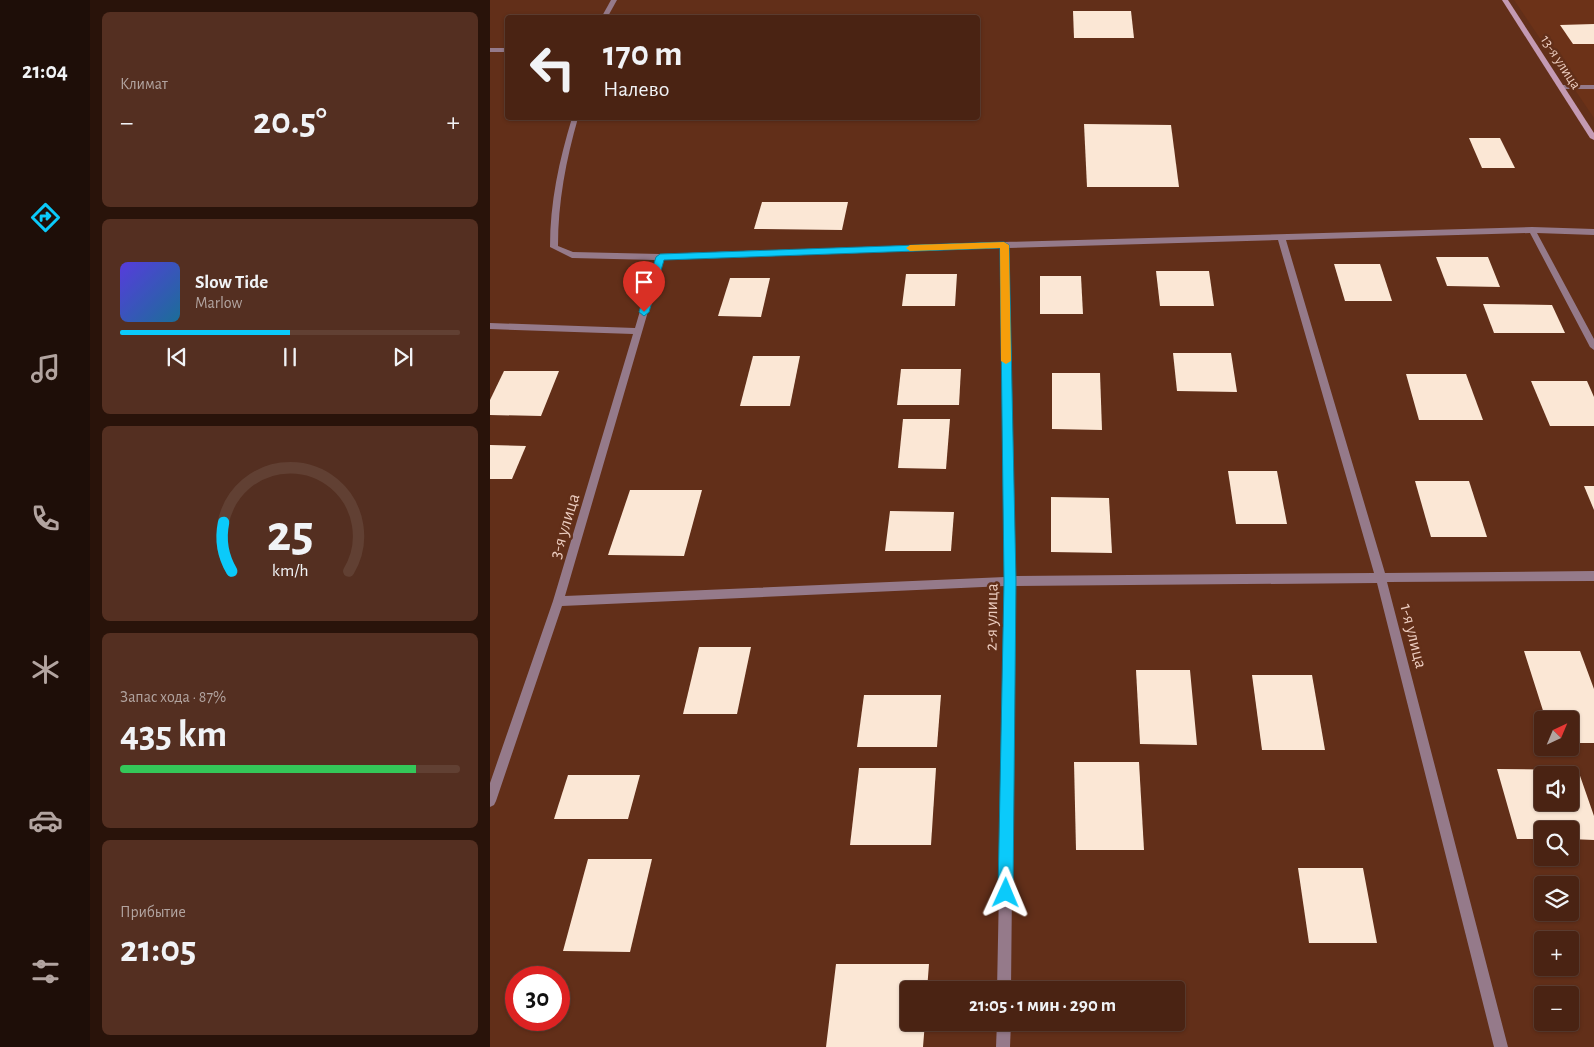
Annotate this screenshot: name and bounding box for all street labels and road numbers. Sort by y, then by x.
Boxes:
street label: 13-я улица [1538,33,1584,92]
street label: 3-я улица [547,492,583,561]
street label: 2-я улица [982,583,1002,651]
street label: 1-я улица [1396,602,1430,670]

